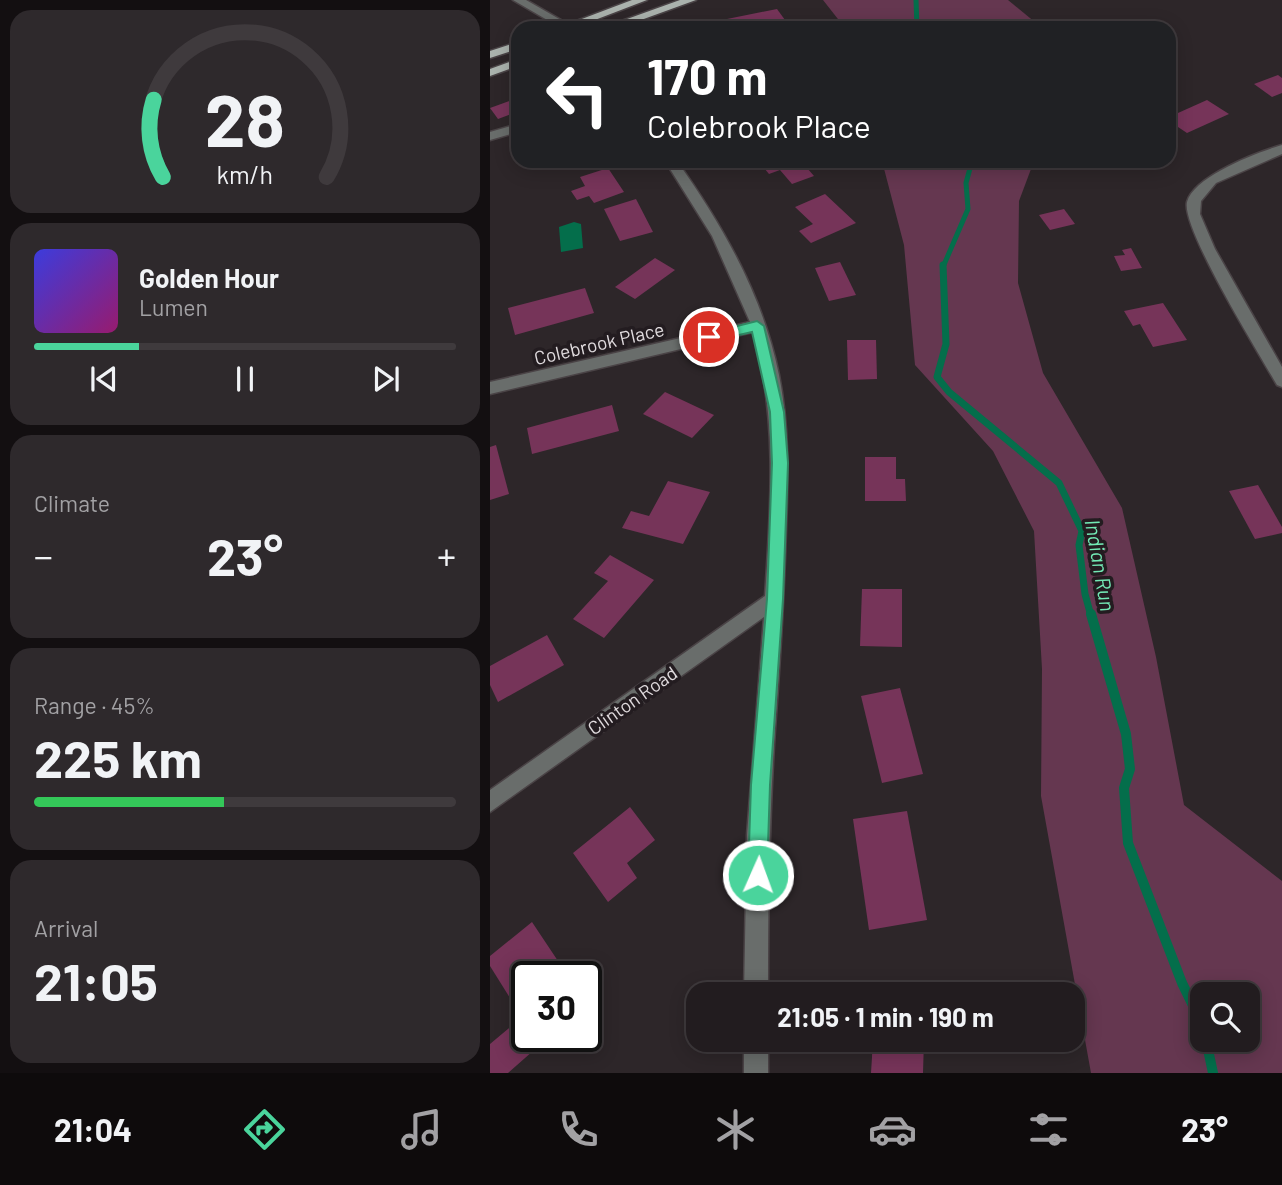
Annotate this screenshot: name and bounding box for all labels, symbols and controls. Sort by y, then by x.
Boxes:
text: 170 m [647,46,767,105]
icon: left [532,49,623,140]
text: 28 [205,75,285,163]
text: Colebrook Place [647,106,871,144]
text: km/h [217,159,273,189]
text: Golden Hour [139,262,279,293]
text: Lumen [139,293,208,321]
pin [679,307,739,367]
street label: Colebrook Place [532,317,666,369]
icon: arrive [690,318,728,356]
icon: previous [85,360,123,398]
icon: pause [226,360,264,398]
icon: next [367,360,405,398]
text: Climate [34,489,110,517]
water label: Indian Run [1081,517,1121,613]
text: 23° [207,524,283,586]
text: − [34,532,53,578]
text: + [437,532,456,578]
street label: Clinton Road [583,661,681,739]
text: Range · 45% [34,691,155,719]
text: 225 km [34,726,202,788]
position arrow [721,838,795,912]
text: Arrival [34,914,98,942]
text: 21:05 [34,949,158,1011]
speed limit sign: 30 [511,961,602,1052]
map controls [1190,982,1260,1052]
button: search [1190,982,1260,1052]
text: 21:05 · 1 min · 190 m [777,1001,994,1032]
icon: directions [240,1105,289,1154]
icon: music [397,1105,446,1154]
icon: phone [554,1105,603,1154]
icon: climate [711,1105,760,1154]
icon: car [868,1105,917,1154]
icon: filters [1024,1105,1073,1154]
text: 21:04 [54,1110,132,1148]
text: 23° [1181,1110,1228,1148]

